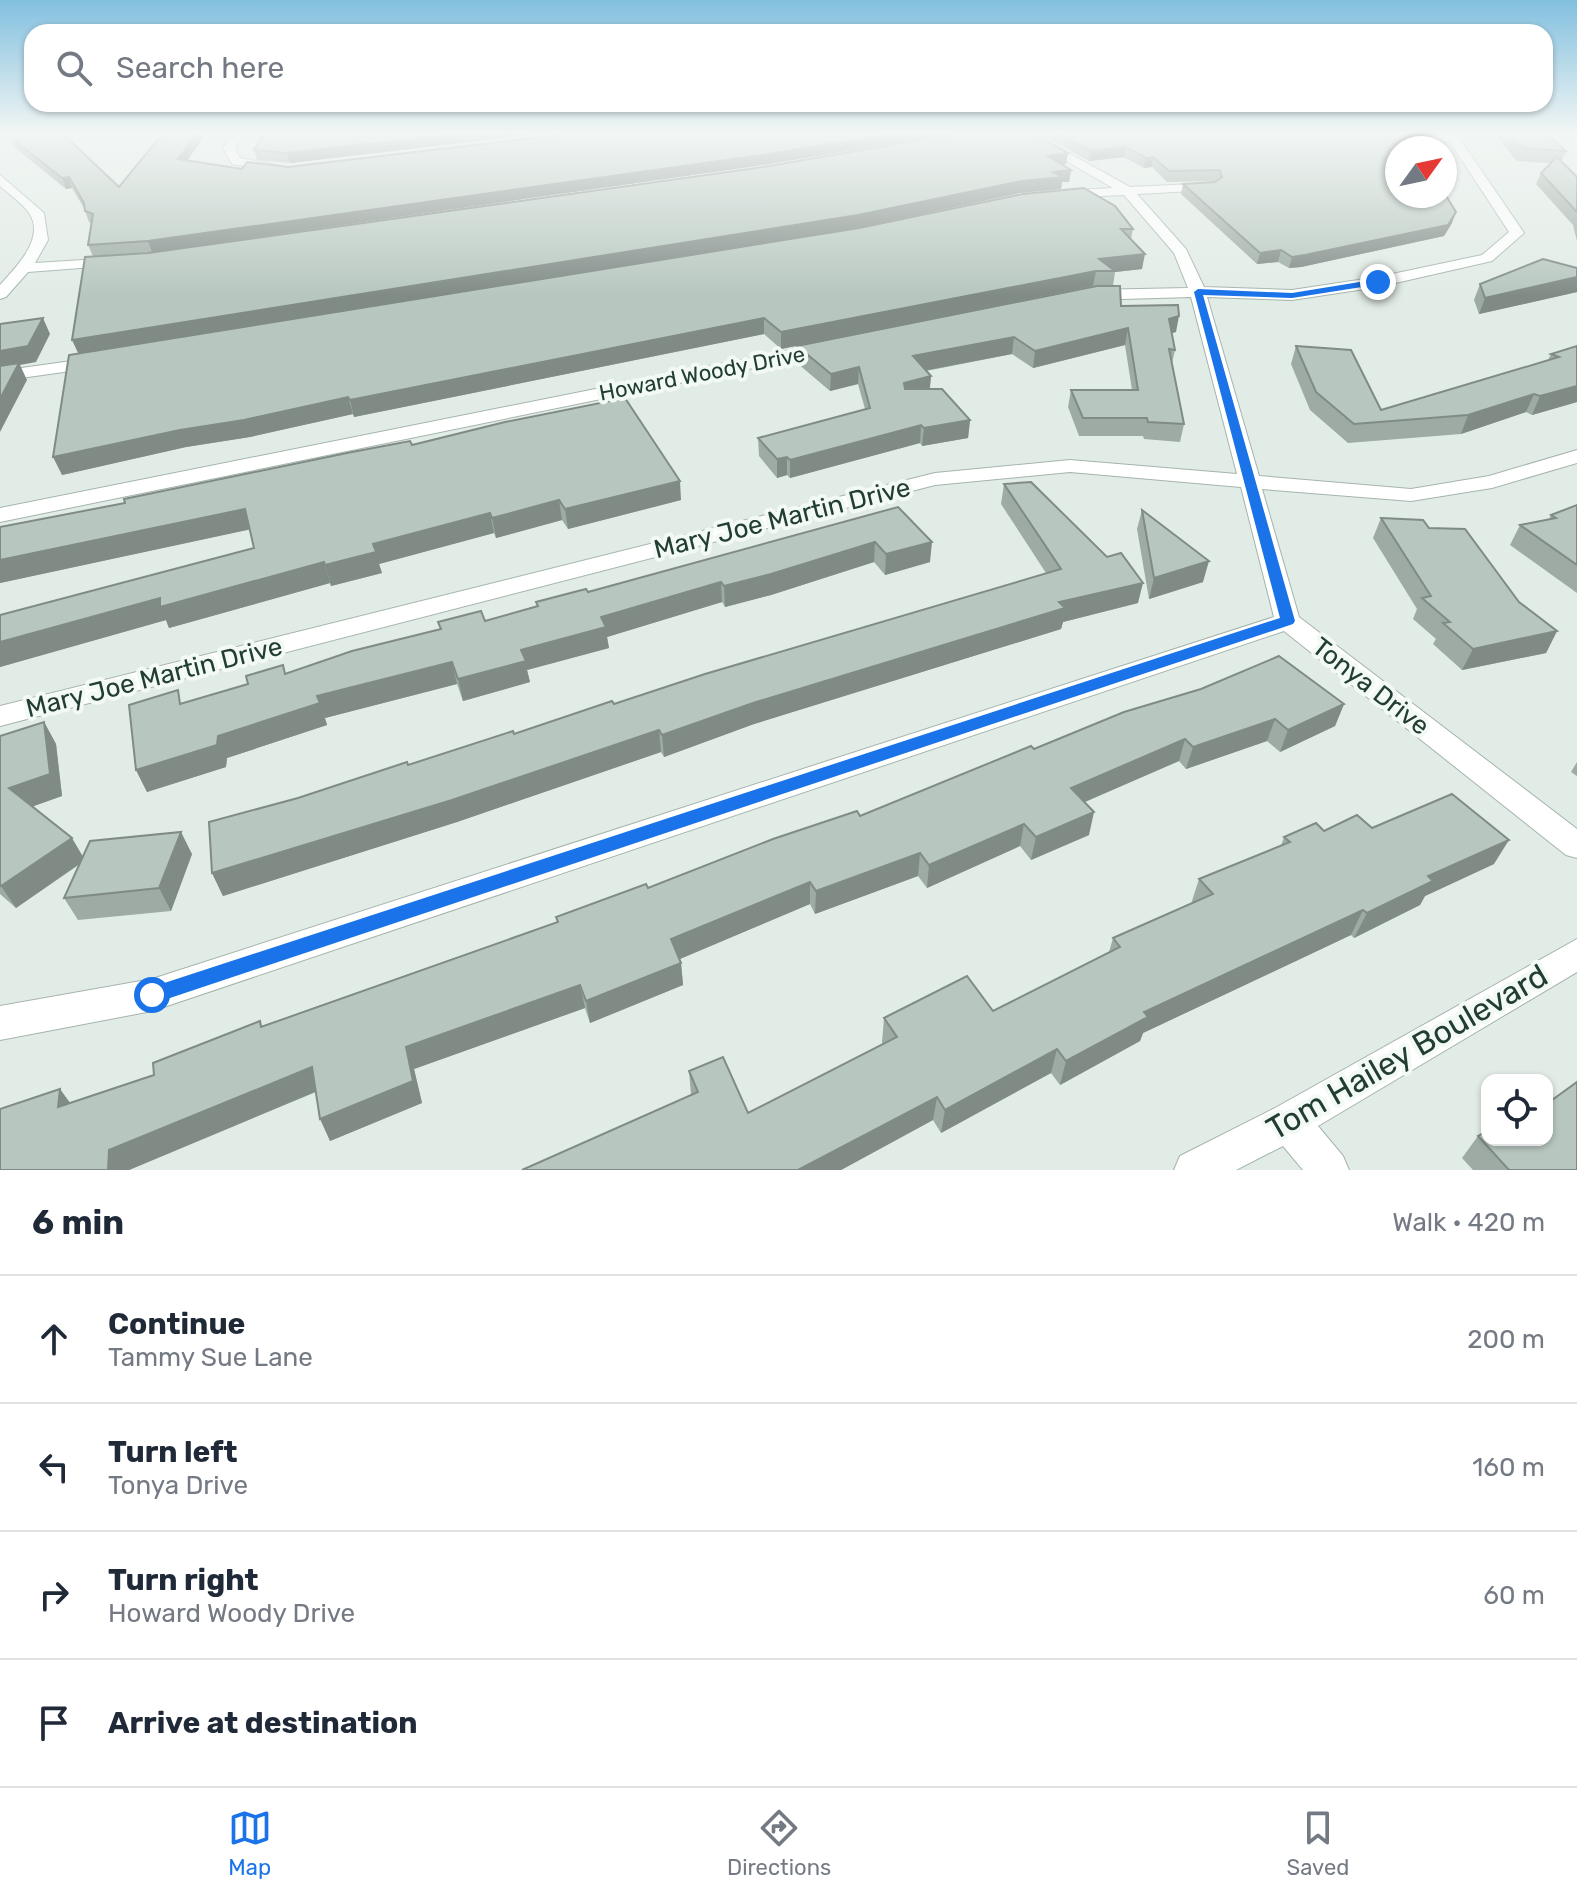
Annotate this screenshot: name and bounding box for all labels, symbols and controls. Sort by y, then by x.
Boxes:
search box [24,24,1553,112]
icon: search [52,46,96,90]
text: Search here [116,50,284,86]
north arrow [1385,136,1457,208]
route end [1360,264,1396,300]
street label: Howard Woody Drive [597,340,807,407]
street label: Mary Joe Martin Drive [651,472,914,565]
street label: Mary Joe Martin Drive [23,631,286,724]
street label: Tonya Drive [1306,631,1435,742]
street label: Tom Hailey Boulevard [1260,956,1554,1148]
route start [134,977,170,1013]
map controls [1481,1074,1553,1146]
button: locate [1481,1074,1553,1146]
text: 6 min [32,1202,124,1243]
text: Walk · 420 m [1392,1207,1545,1238]
text: Continue [108,1306,245,1342]
icon: ahead [32,1317,76,1361]
text: 200 m [1467,1324,1545,1355]
text: Tammy Sue Lane [108,1342,313,1373]
text: Turn left [108,1434,238,1470]
icon: left [32,1445,76,1489]
text: 160 m [1472,1452,1545,1483]
text: Tonya Drive [108,1470,248,1501]
text: Turn right [108,1562,259,1598]
icon: right [32,1573,76,1617]
text: 60 m [1483,1580,1545,1611]
text: Howard Woody Drive [108,1598,355,1629]
icon: arrive [32,1701,76,1745]
text: Arrive at destination [108,1705,418,1741]
tab: Map [228,1806,272,1881]
tab: Directions [727,1806,831,1881]
tab: Saved [1287,1806,1349,1881]

